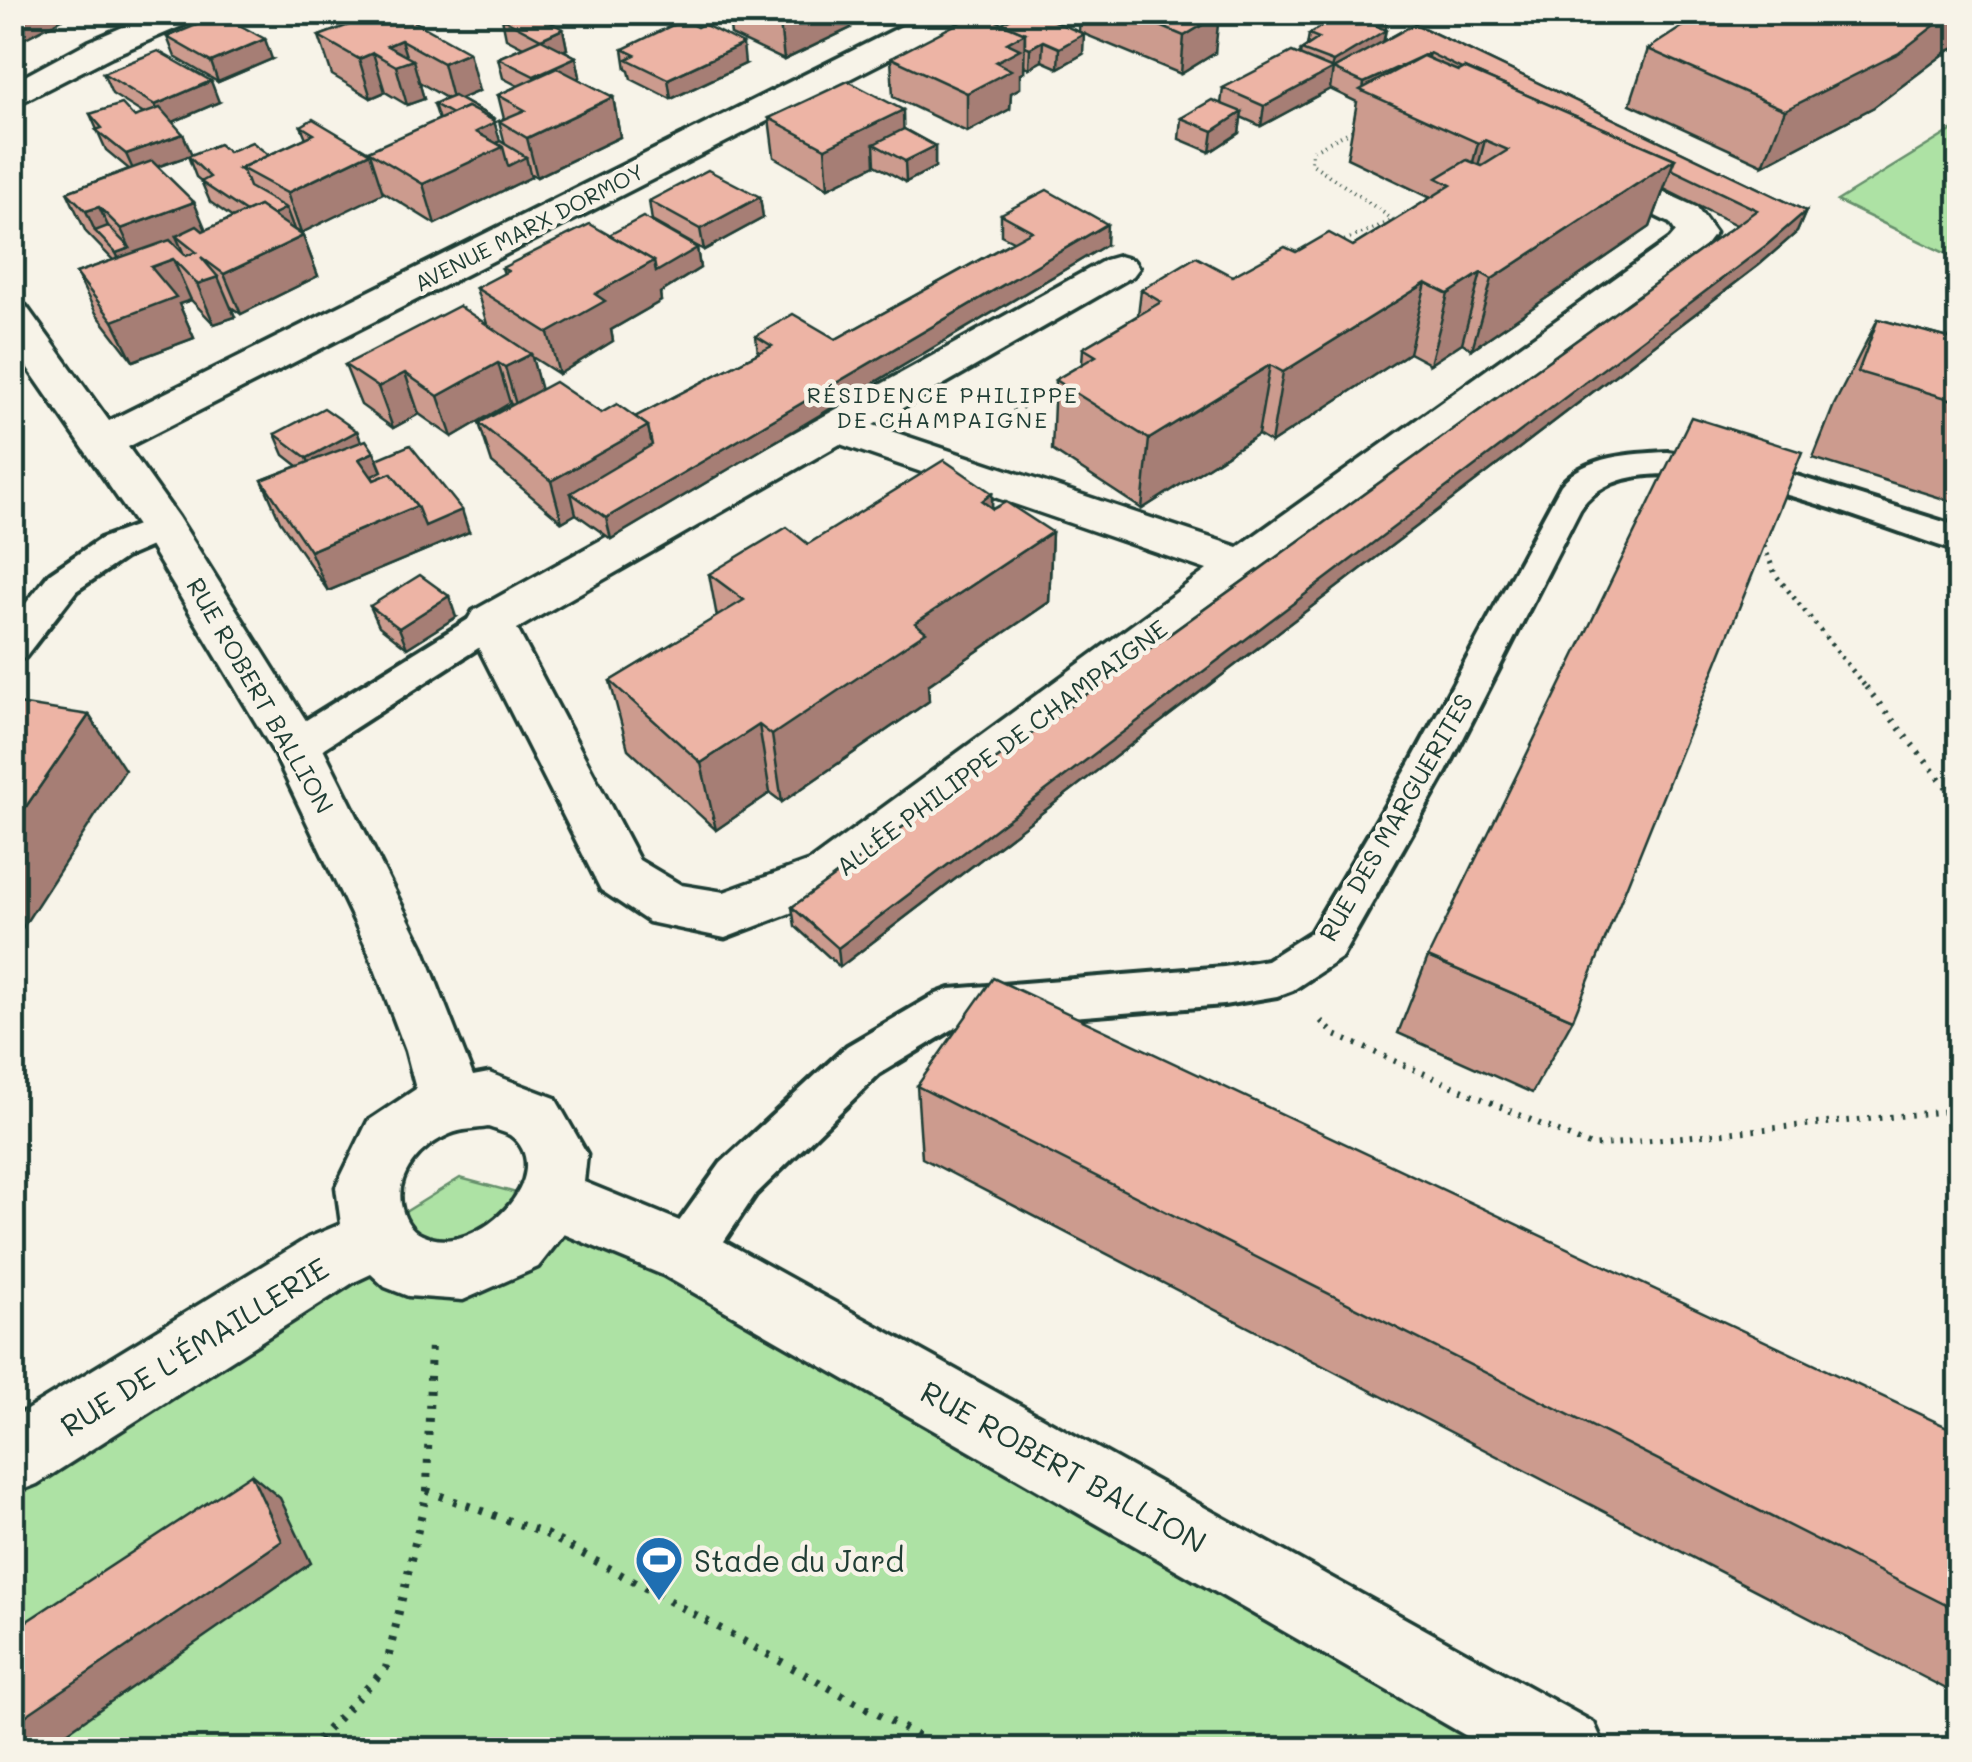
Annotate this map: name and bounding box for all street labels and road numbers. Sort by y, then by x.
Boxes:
street label: AVENUE MARX DORMOY [409,156,649,298]
street label: RUE ROBERT BALLION [180,571,342,819]
street label: ALLÉE PHILIPPE DE CHAMPAIGNE [829,612,1173,882]
street label: RUE DES MARGUERITES [1311,687,1479,947]
street label: RUE DE L'ÉMAILLERIE [52,1247,336,1445]
street label: RUE ROBERT BALLION [914,1371,1214,1561]

